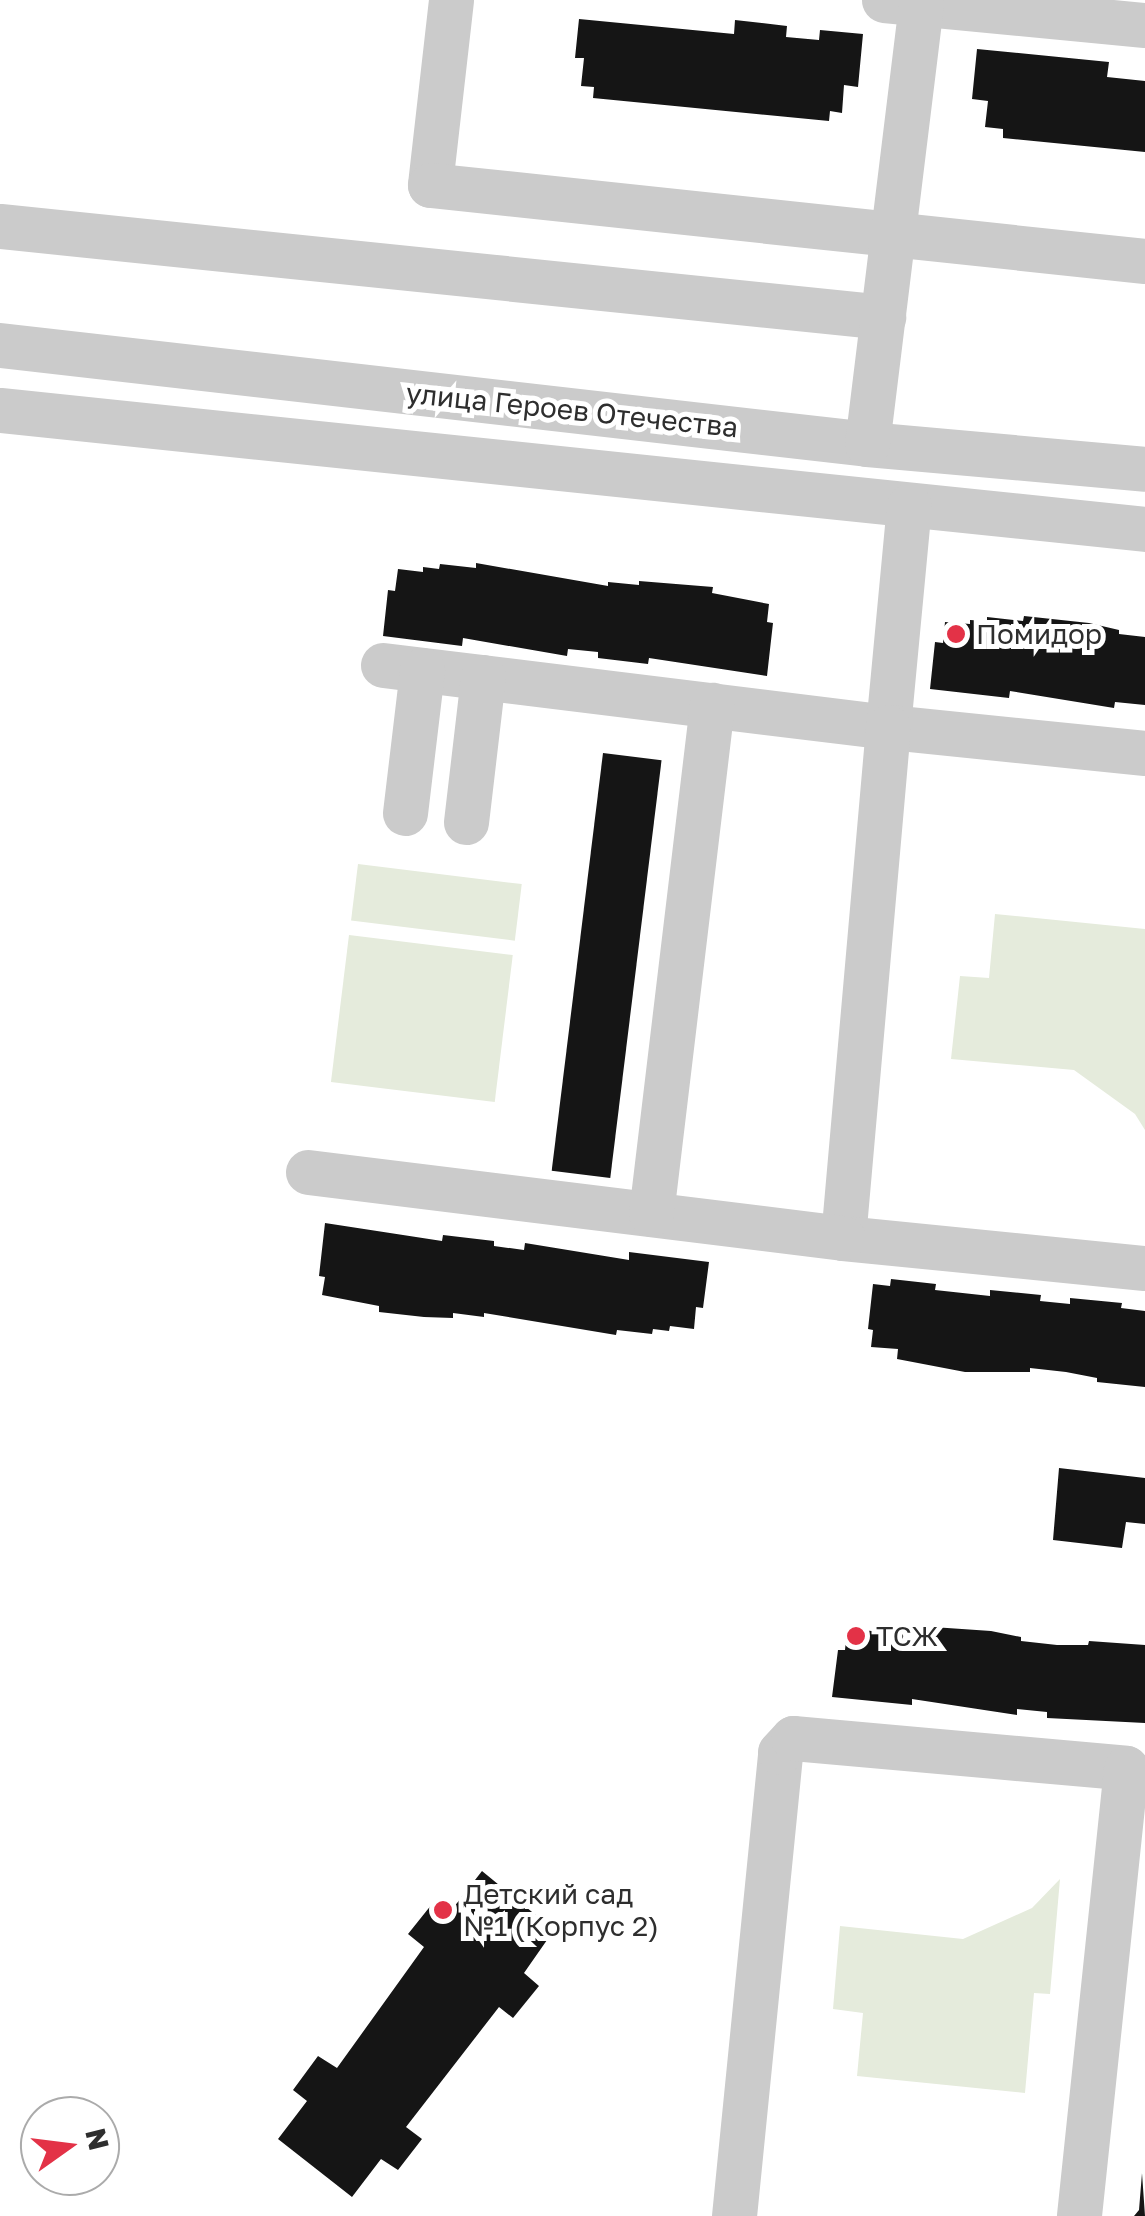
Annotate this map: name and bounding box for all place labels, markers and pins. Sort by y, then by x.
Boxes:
place label: Помидор [976,617,1102,651]
marker: Помидор [945,623,967,645]
place label: ТСЖ [876,1619,938,1653]
marker: ТСЖ [845,1625,867,1647]
place label: Детский сад №1 (Корпус 2) [463,1877,659,1943]
marker: Детский сад №1 (Корпус 2) [432,1899,454,1921]

